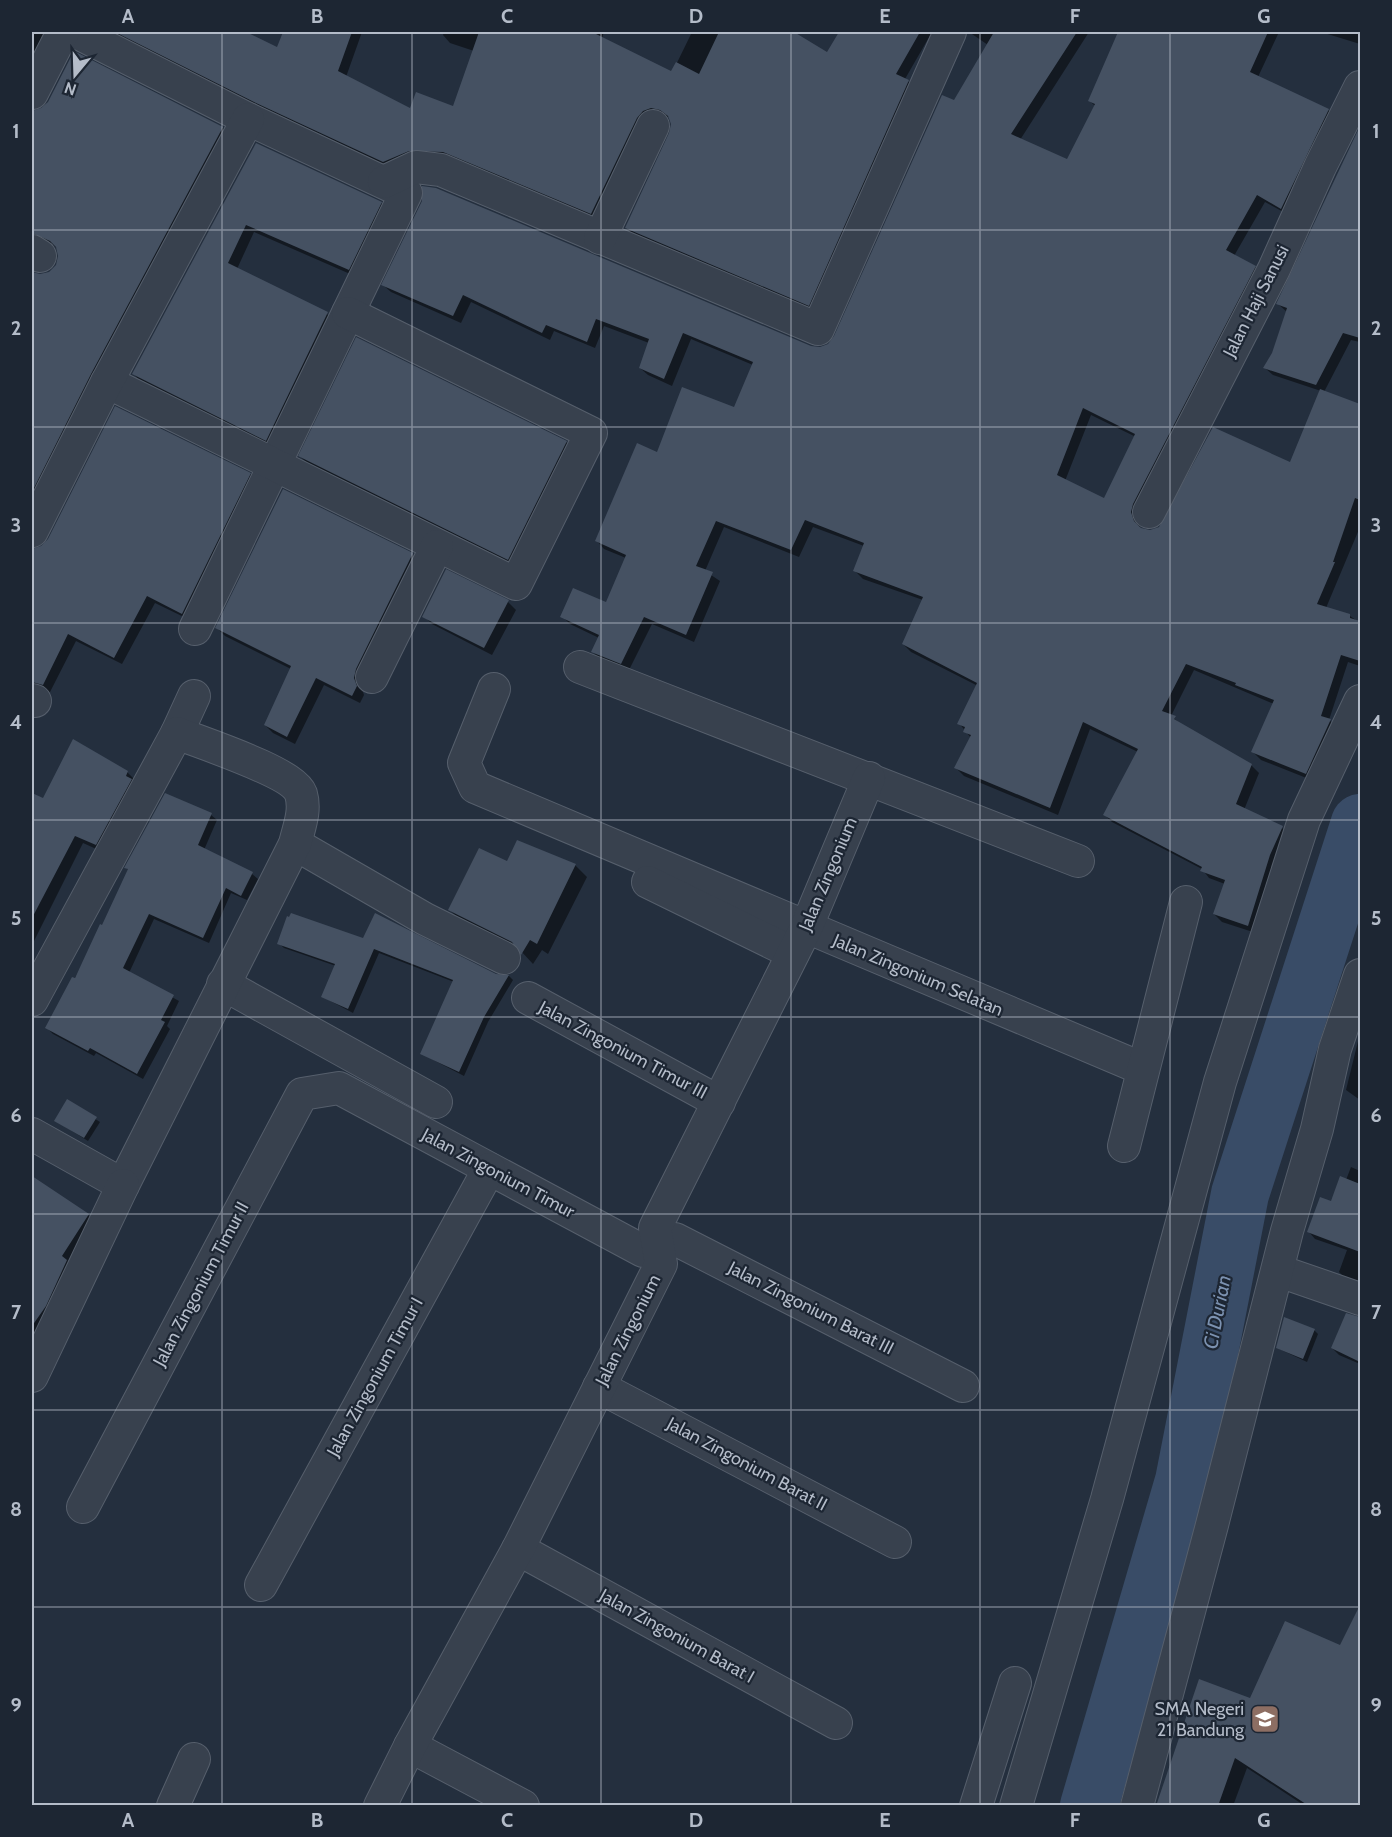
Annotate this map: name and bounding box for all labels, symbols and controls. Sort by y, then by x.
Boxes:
text: A [122,4,135,28]
text: B [311,4,323,28]
text: C [501,4,513,28]
text: D [689,4,703,28]
text: E [879,4,891,28]
text: F [1070,4,1081,28]
text: G [1257,4,1271,28]
north arrow [45,45,105,105]
text: N [62,78,79,100]
text: 1 [12,119,20,143]
text: 1 [1372,119,1380,143]
street label: Jalan Haji Sanusi [1218,241,1294,362]
text: 2 [11,316,21,340]
text: 2 [1371,316,1381,340]
text: 3 [11,513,21,537]
text: 3 [1371,513,1381,537]
text: 4 [10,710,22,734]
text: 4 [1370,710,1382,734]
street label: Jalan Zingonium [794,814,862,935]
text: 5 [11,906,21,930]
text: 5 [1371,906,1381,930]
street label: Jalan Zingonium Selatan [829,929,1006,1021]
street label: Jalan Zingonium Timur III [534,996,711,1104]
text: 6 [10,1103,22,1127]
text: 6 [1370,1103,1382,1127]
street label: Jalan Zingonium Timur [417,1123,578,1223]
street label: Jalan Zingonium Timur II [148,1198,254,1371]
street label: Jalan Zingonium Barat III [724,1256,898,1359]
street label: Jalan Zingonium [590,1271,665,1390]
water label: Ci Durian [1198,1273,1236,1351]
street label: Jalan Zingonium Timur I [322,1294,428,1461]
text: 7 [11,1300,22,1324]
text: 7 [1371,1300,1382,1324]
street label: Jalan Zingonium Barat II [662,1412,831,1516]
text: 8 [10,1497,22,1521]
text: 8 [1370,1497,1382,1521]
street label: Jalan Zingonium Barat I [595,1584,758,1688]
text: 9 [10,1693,22,1717]
text: 9 [1370,1693,1382,1717]
place label: SMA Negeri 21 Bandung [1154,1698,1245,1741]
school or university icon: SMA Negeri 21 Bandung [1249,1703,1281,1735]
text: A [122,1808,135,1832]
text: B [311,1808,323,1832]
text: C [501,1808,513,1832]
text: D [689,1808,703,1832]
text: E [879,1808,891,1832]
text: F [1070,1808,1081,1832]
text: G [1257,1808,1271,1832]

